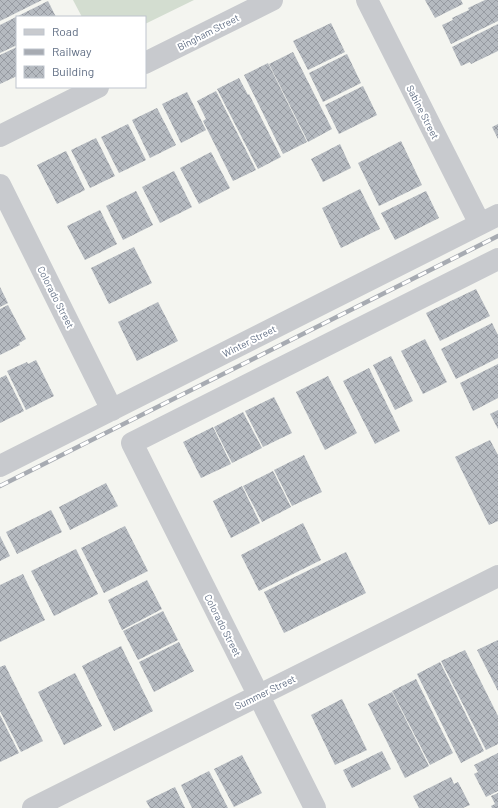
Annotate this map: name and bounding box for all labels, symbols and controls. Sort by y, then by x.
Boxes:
street label: Bingham Street [175,11,241,53]
legend [16,16,146,88]
text: Road [52,24,79,38]
text: Railway [52,44,92,58]
text: Building [52,64,94,78]
street label: Sabine Street [404,83,442,141]
street label: Colorado Street [35,264,77,330]
street label: Winter Street [220,322,278,360]
street label: Colorado Street [202,592,244,658]
street label: Summer Street [233,672,298,712]

